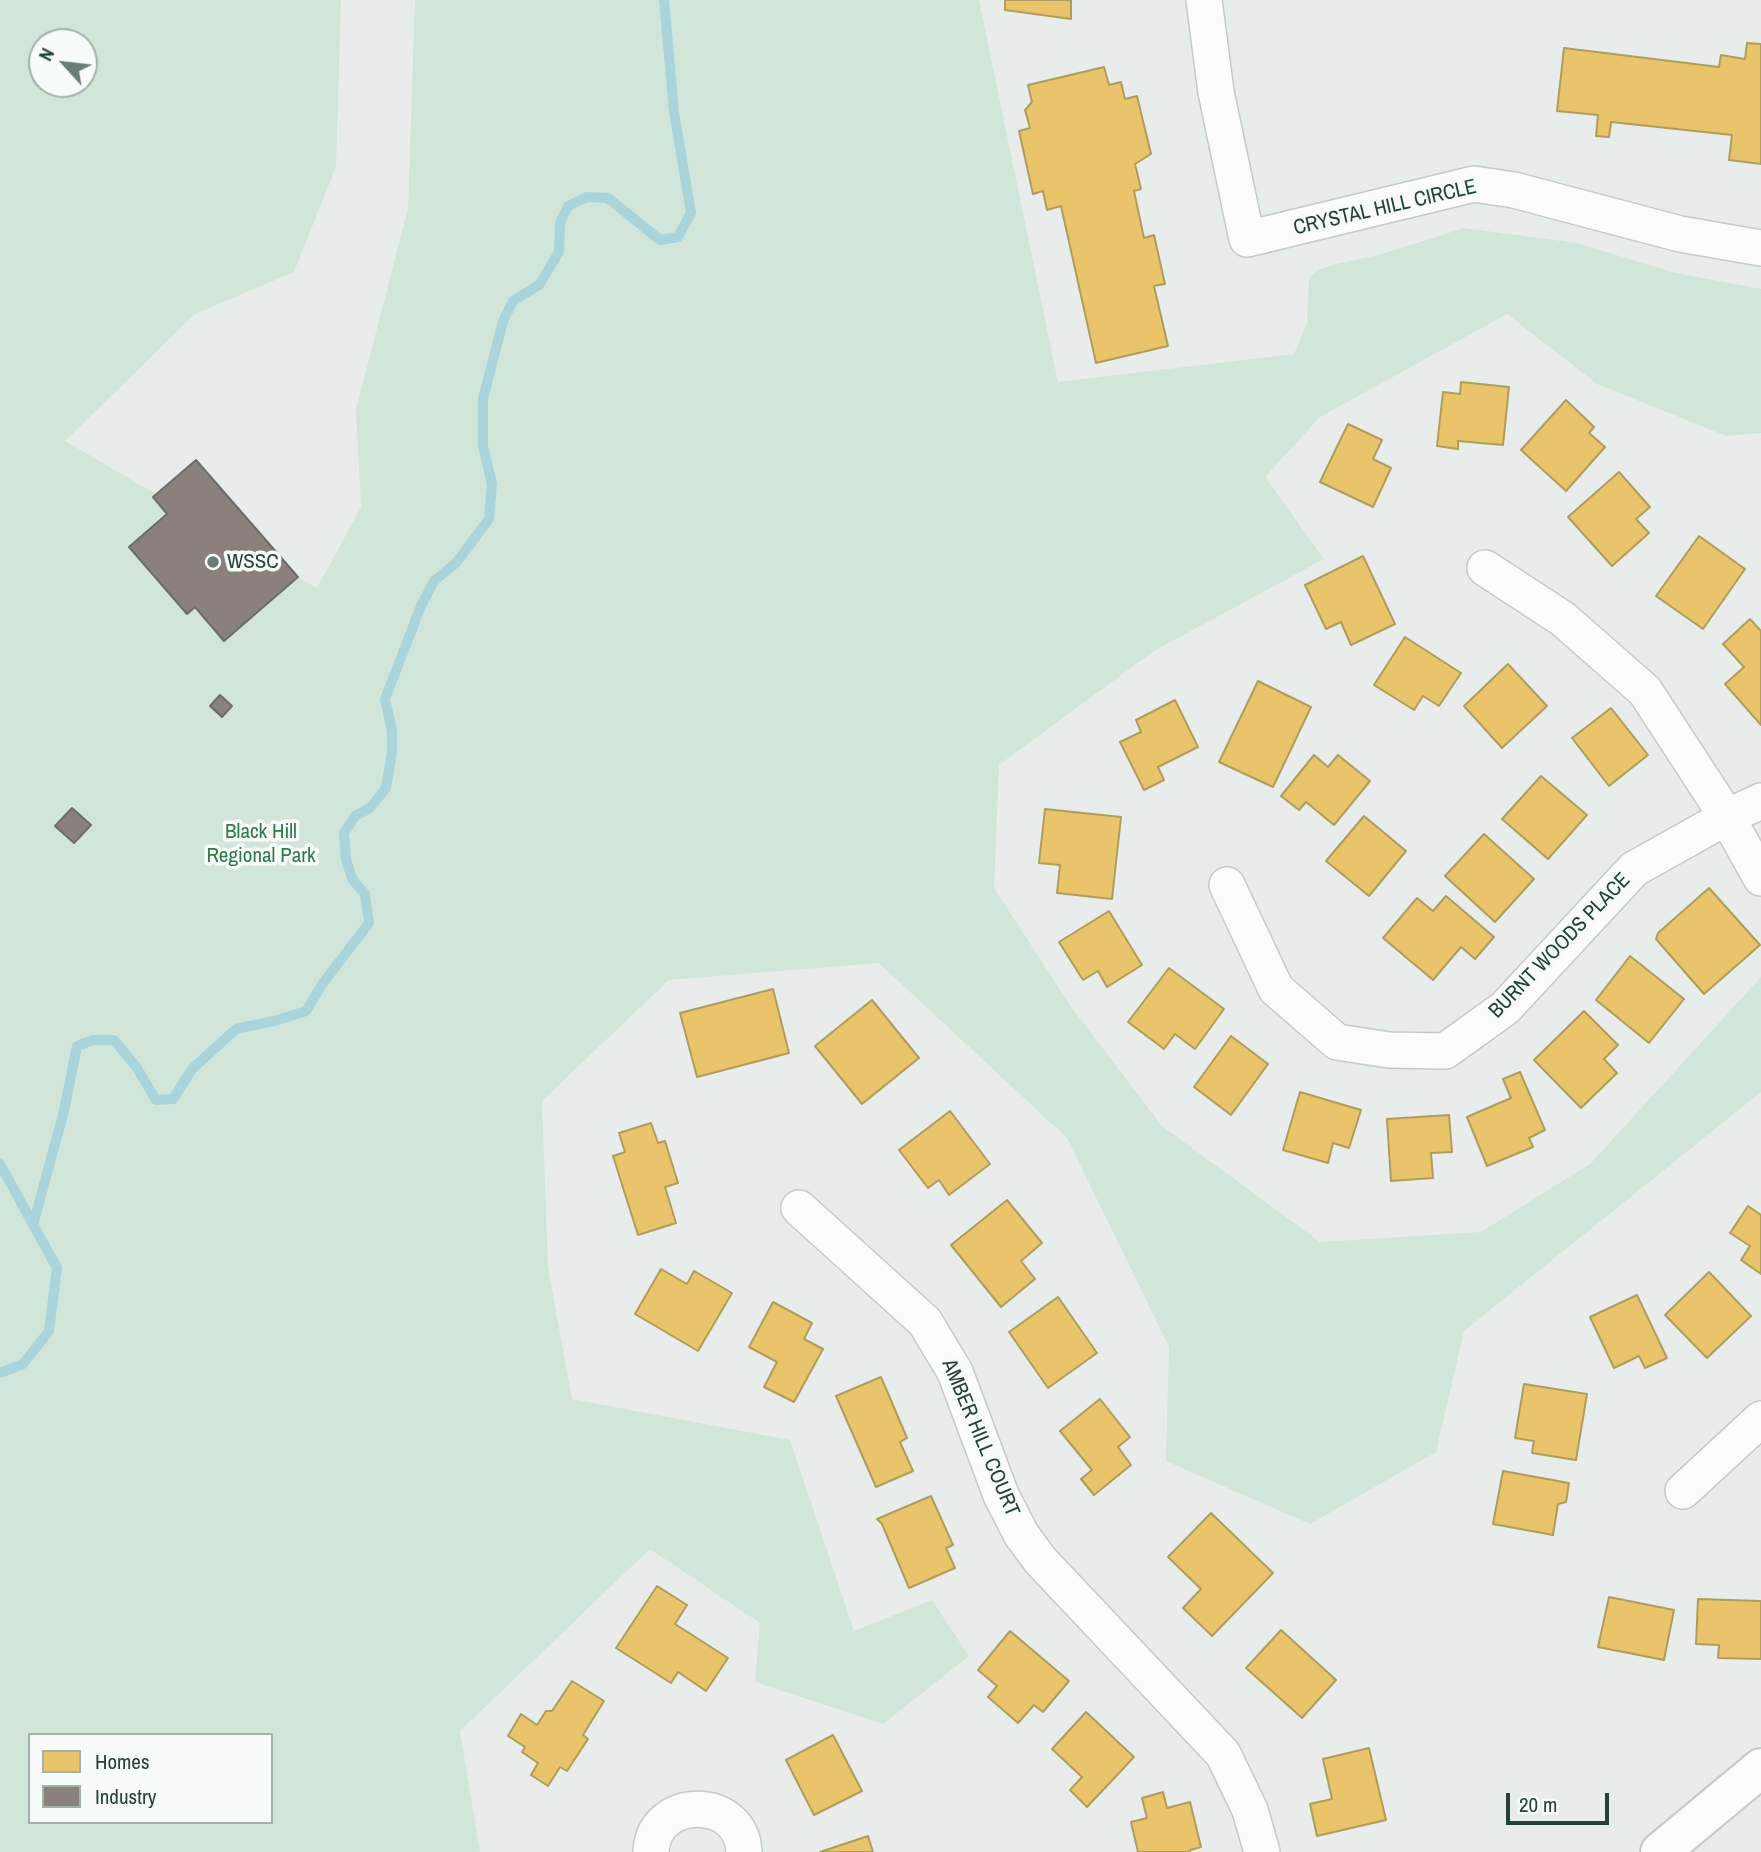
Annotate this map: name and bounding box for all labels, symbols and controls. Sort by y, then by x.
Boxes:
north arrow [28,28,98,98]
text: N [32,43,60,65]
street label: CRYSTAL HILL CIRCLE [1291,175,1479,241]
place label: WSSC [227,549,279,575]
marker: WSSC [205,554,221,570]
park label: Black Hill Regional Park [206,819,316,869]
street label: BURNT WOODS PLACE [1484,868,1636,1024]
street label: AMBER HILL COURT [936,1356,1024,1520]
legend [28,1733,273,1824]
text: Homes [95,1747,150,1776]
scale bar [1509,1778,1612,1822]
text: Industry [95,1782,156,1811]
text: 20 m [1519,1790,1557,1819]

